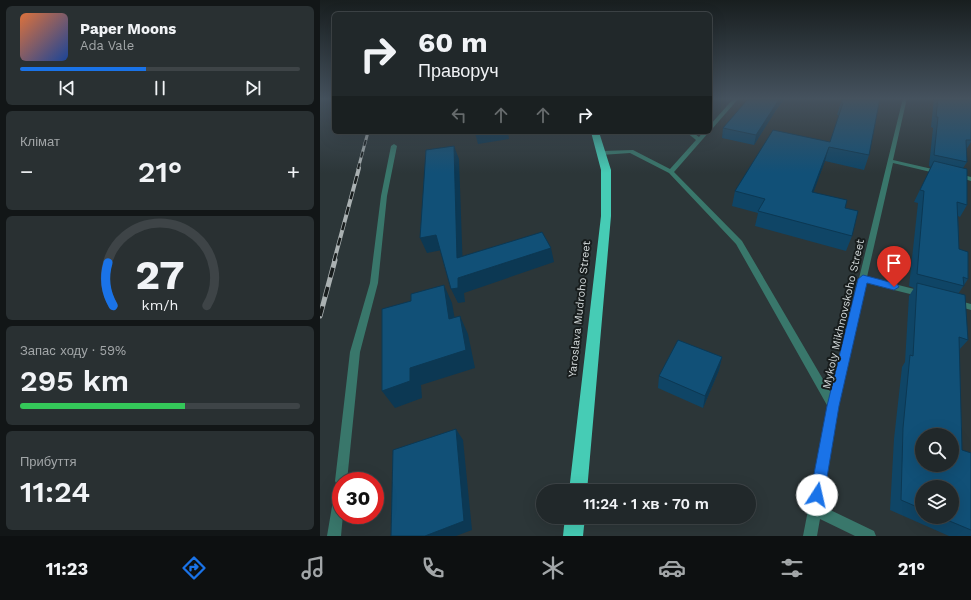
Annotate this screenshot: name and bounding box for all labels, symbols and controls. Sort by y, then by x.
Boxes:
text: Paper Moons [80,20,176,38]
text: 60 m [418,26,488,59]
icon: right [352,28,404,80]
text: Ada Vale [80,38,134,53]
text: Праворуч [418,60,499,81]
icon: previous [56,77,78,99]
icon: pause [149,77,171,99]
icon: next [242,77,264,99]
icon: left [448,104,470,126]
icon: ahead [490,104,512,126]
icon: ahead [532,104,554,126]
icon: right [574,104,596,126]
text: Клімат [20,134,60,149]
text: 21° [138,154,182,189]
text: − [20,159,33,184]
text: + [287,159,300,184]
street label: Mykoly Mikhnovskoho Street [820,238,867,390]
street label: Yaroslava Mudroho Street [566,240,593,378]
pin [877,246,911,287]
text: 27 [135,250,185,299]
icon: arrive [883,252,905,274]
text: km/h [142,297,178,313]
text: Запас ходу · 59% [20,343,126,358]
text: 295 km [20,363,129,398]
map controls [915,428,959,524]
button: search [915,428,959,472]
text: Прибуття [20,454,76,469]
speed limit sign: 30 [332,472,384,524]
text: 11:24 [20,474,90,509]
position arrow [796,474,838,516]
button: layers [915,480,959,524]
text: 11:24 · 1 хв · 70 m [583,495,709,513]
icon: directions [180,554,208,582]
icon: music [299,554,327,582]
icon: phone [419,554,447,582]
icon: climate [539,554,567,582]
icon: car [658,554,686,582]
icon: filters [778,554,806,582]
text: 11:23 [46,558,88,579]
text: 21° [898,558,925,579]

